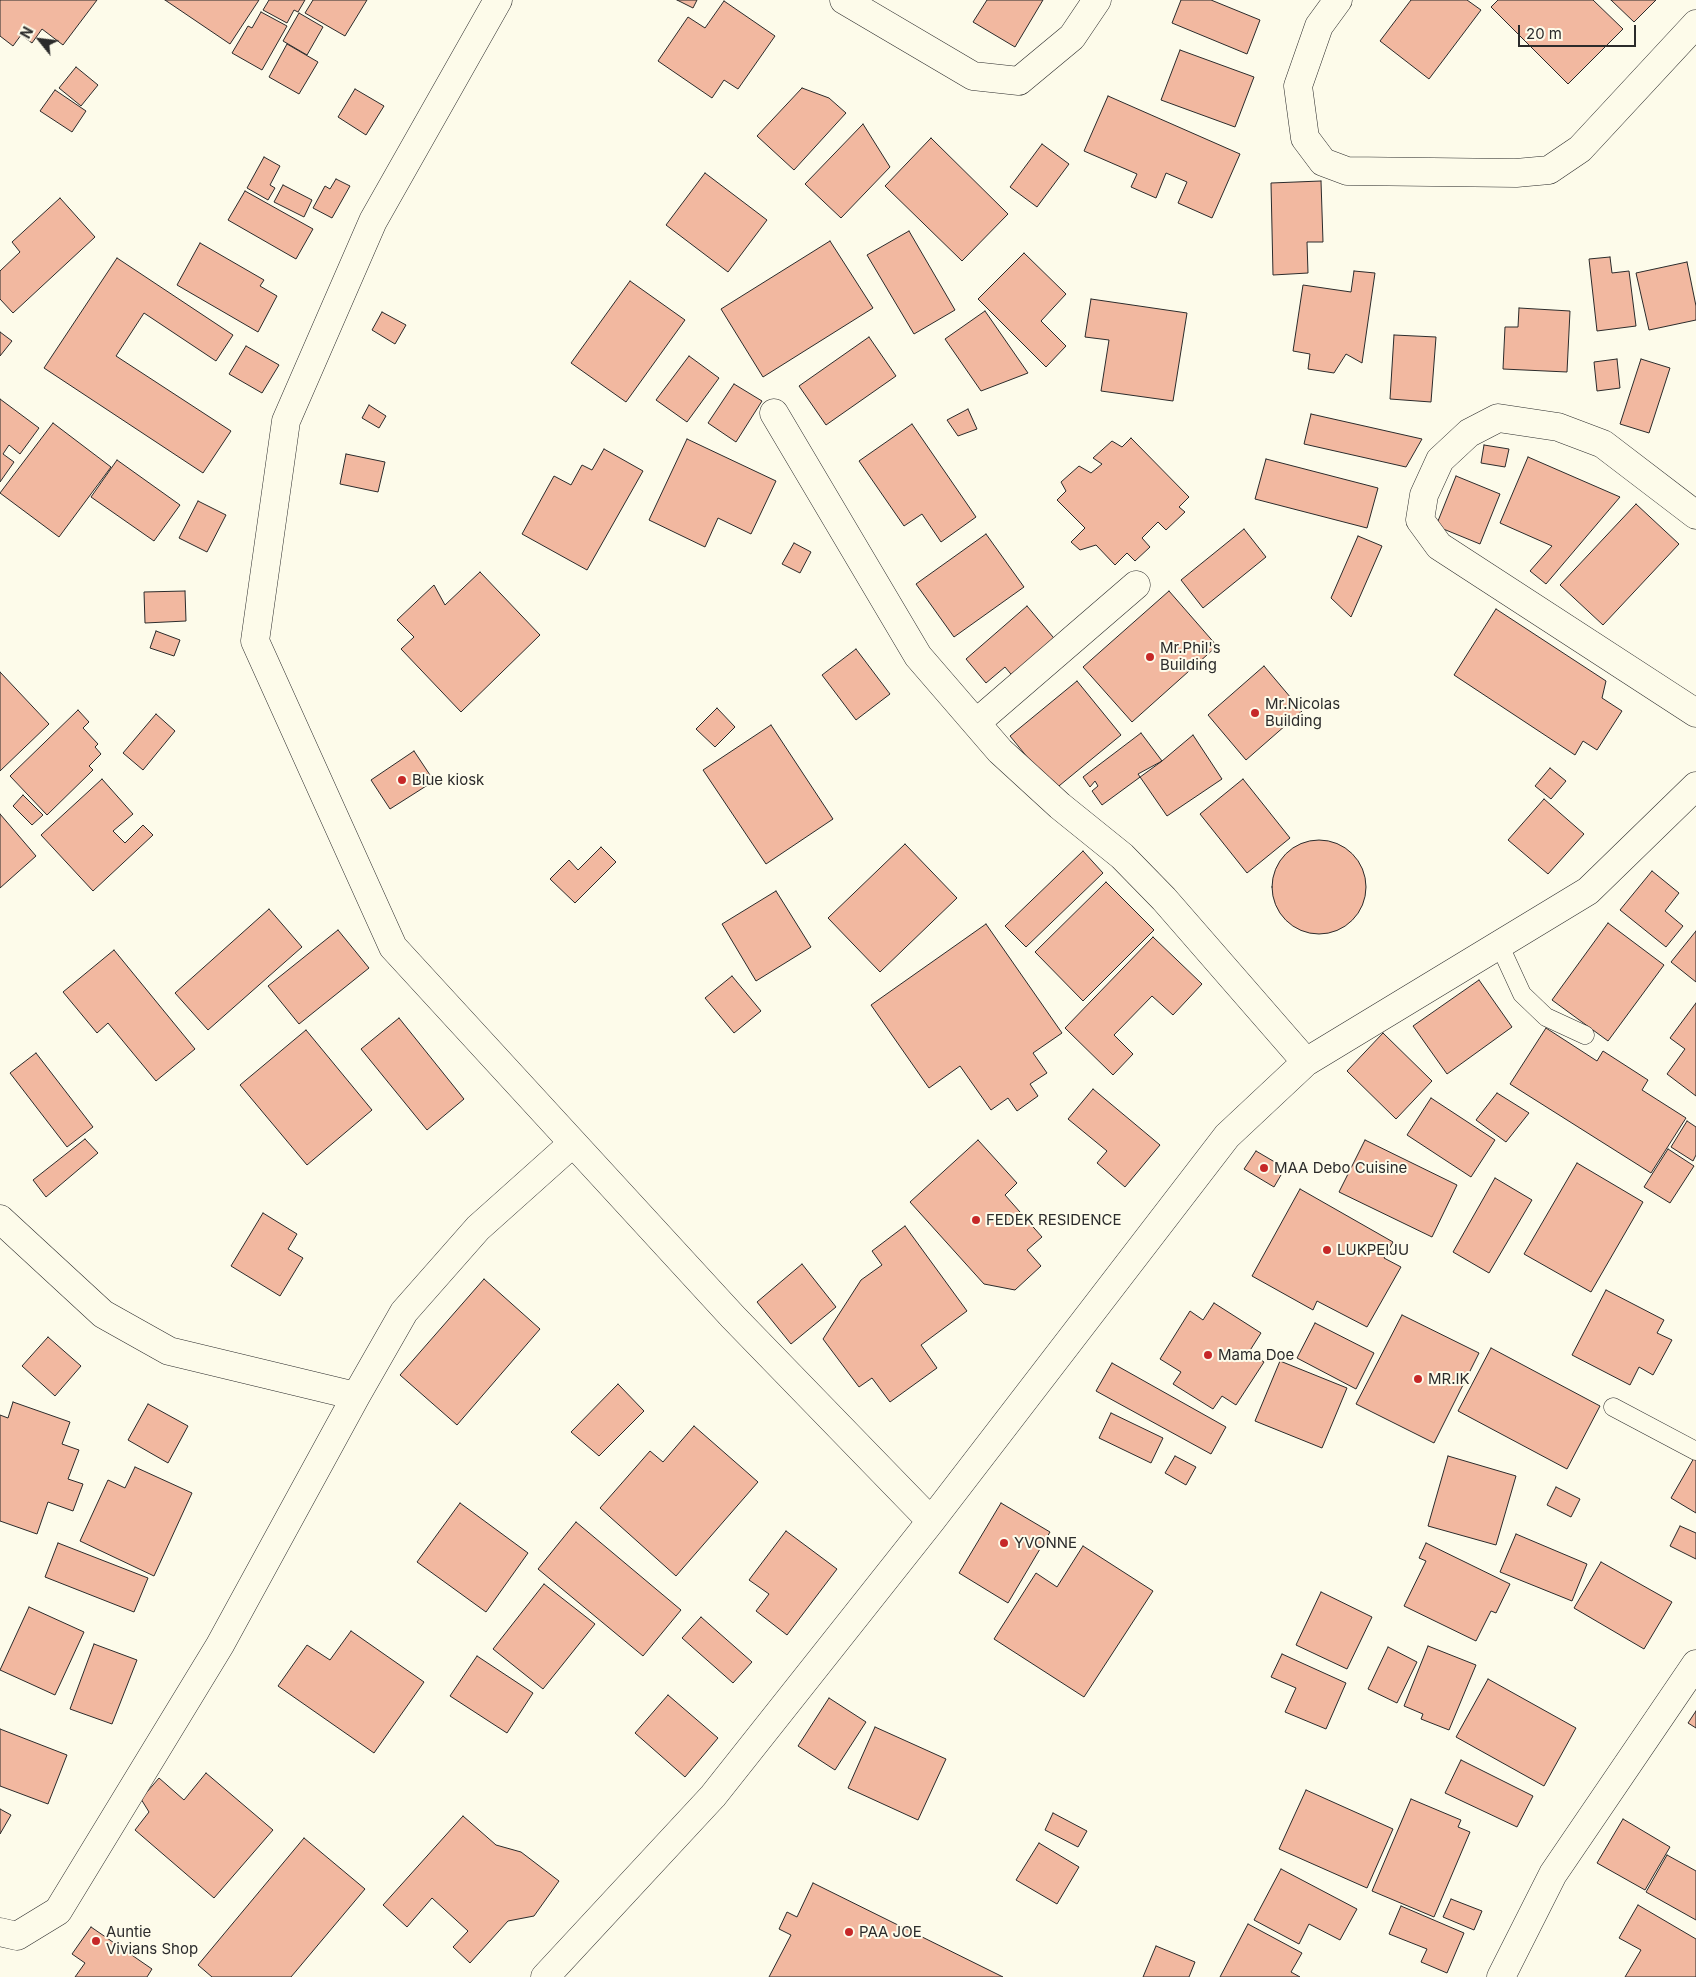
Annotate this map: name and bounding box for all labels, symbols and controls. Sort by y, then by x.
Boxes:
north arrow [15,15,65,65]
scale bar [1521,15,1638,47]
text: N [16,24,36,41]
text: 20 m [1526,24,1562,43]
place label: Mr.Phil's Building [1160,639,1221,674]
marker: Mr.Phil's Building [1144,651,1156,663]
place label: Mr.Nicolas Building [1265,695,1340,730]
marker: Mr.Nicolas Building [1249,707,1261,719]
place label: Blue kiosk [412,771,484,789]
marker: Blue kiosk [396,774,408,786]
place label: MAA Debo Cuisine [1274,1159,1407,1177]
marker: MAA Debo Cuisine [1258,1162,1270,1174]
place label: FEDEK RESIDENCE [986,1211,1121,1229]
marker: FEDEK RESIDENCE [970,1214,982,1226]
place label: LUKPEIJU [1337,1241,1409,1259]
marker: LUKPEIJU [1321,1244,1333,1256]
place label: Mama Doe [1218,1346,1294,1364]
marker: Mama Doe [1202,1349,1214,1361]
place label: MR.IK [1428,1370,1470,1388]
marker: MR.IK [1412,1373,1424,1385]
place label: YVONNE [1014,1534,1077,1552]
marker: YVONNE [998,1537,1010,1549]
place label: Auntie Vivians Shop [106,1923,198,1958]
place label: PAA JOE [859,1923,922,1941]
marker: PAA JOE [843,1926,855,1938]
marker: Auntie Vivians Shop [90,1935,102,1947]

